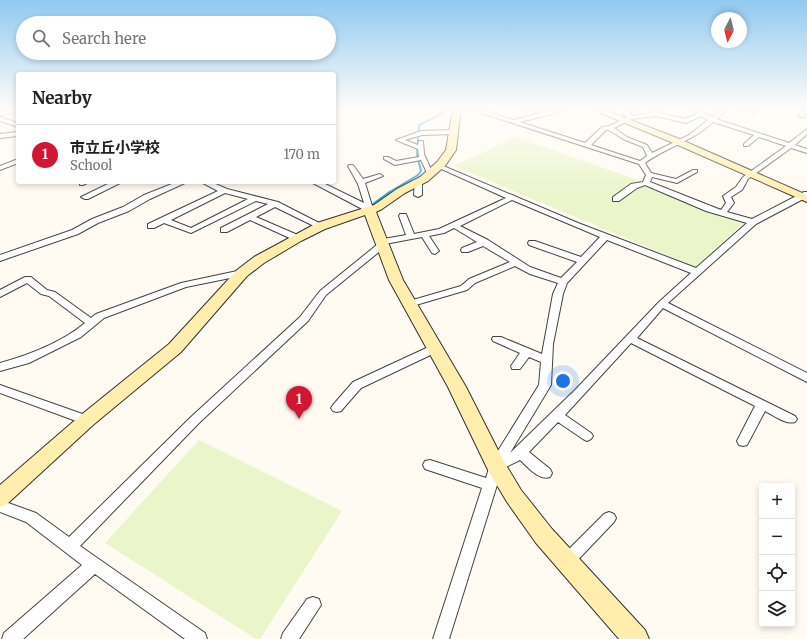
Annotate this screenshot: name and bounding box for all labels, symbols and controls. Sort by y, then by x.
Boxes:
north arrow [711,12,747,48]
search box [16,16,336,60]
icon: search [30,27,52,49]
text: Search here [62,29,146,48]
text: Nearby [32,87,92,109]
text: 市立丘小学校 [70,138,160,157]
text: 1 [42,146,48,163]
text: 170 m [283,146,320,163]
text: School [70,157,112,174]
your location [553,371,573,391]
pin: 1 [286,386,312,419]
map controls [759,483,795,627]
button: + [759,483,795,519]
button: − [759,519,795,555]
button: locate [759,555,795,591]
button: layers [759,591,795,627]

